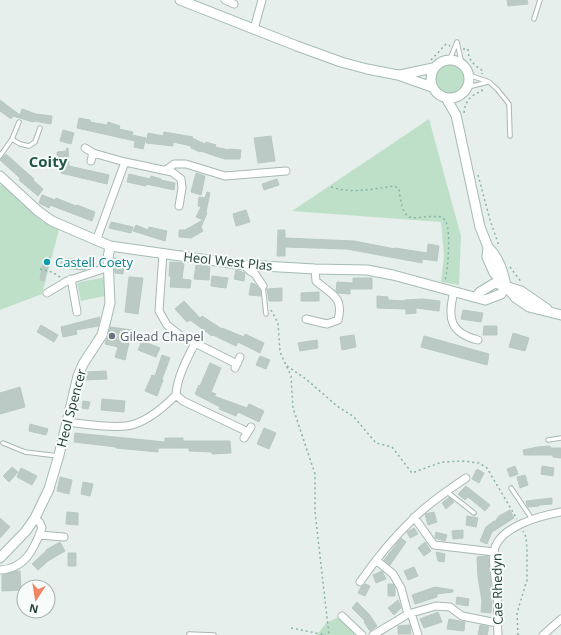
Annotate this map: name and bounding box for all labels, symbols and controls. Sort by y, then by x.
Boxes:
district label: Coity [29,151,68,171]
street label: Heol West Plas [183,247,273,275]
place label: Castell Coety [55,253,133,271]
marker: Castell Coety [42,257,52,267]
place label: Gilead Chapel [120,327,204,345]
marker: Gilead Chapel [107,331,117,341]
street label: Heol Spencer [52,366,90,449]
street label: Cae Rhedyn [487,553,507,625]
north arrow [16,579,56,619]
text: N [28,601,40,618]

